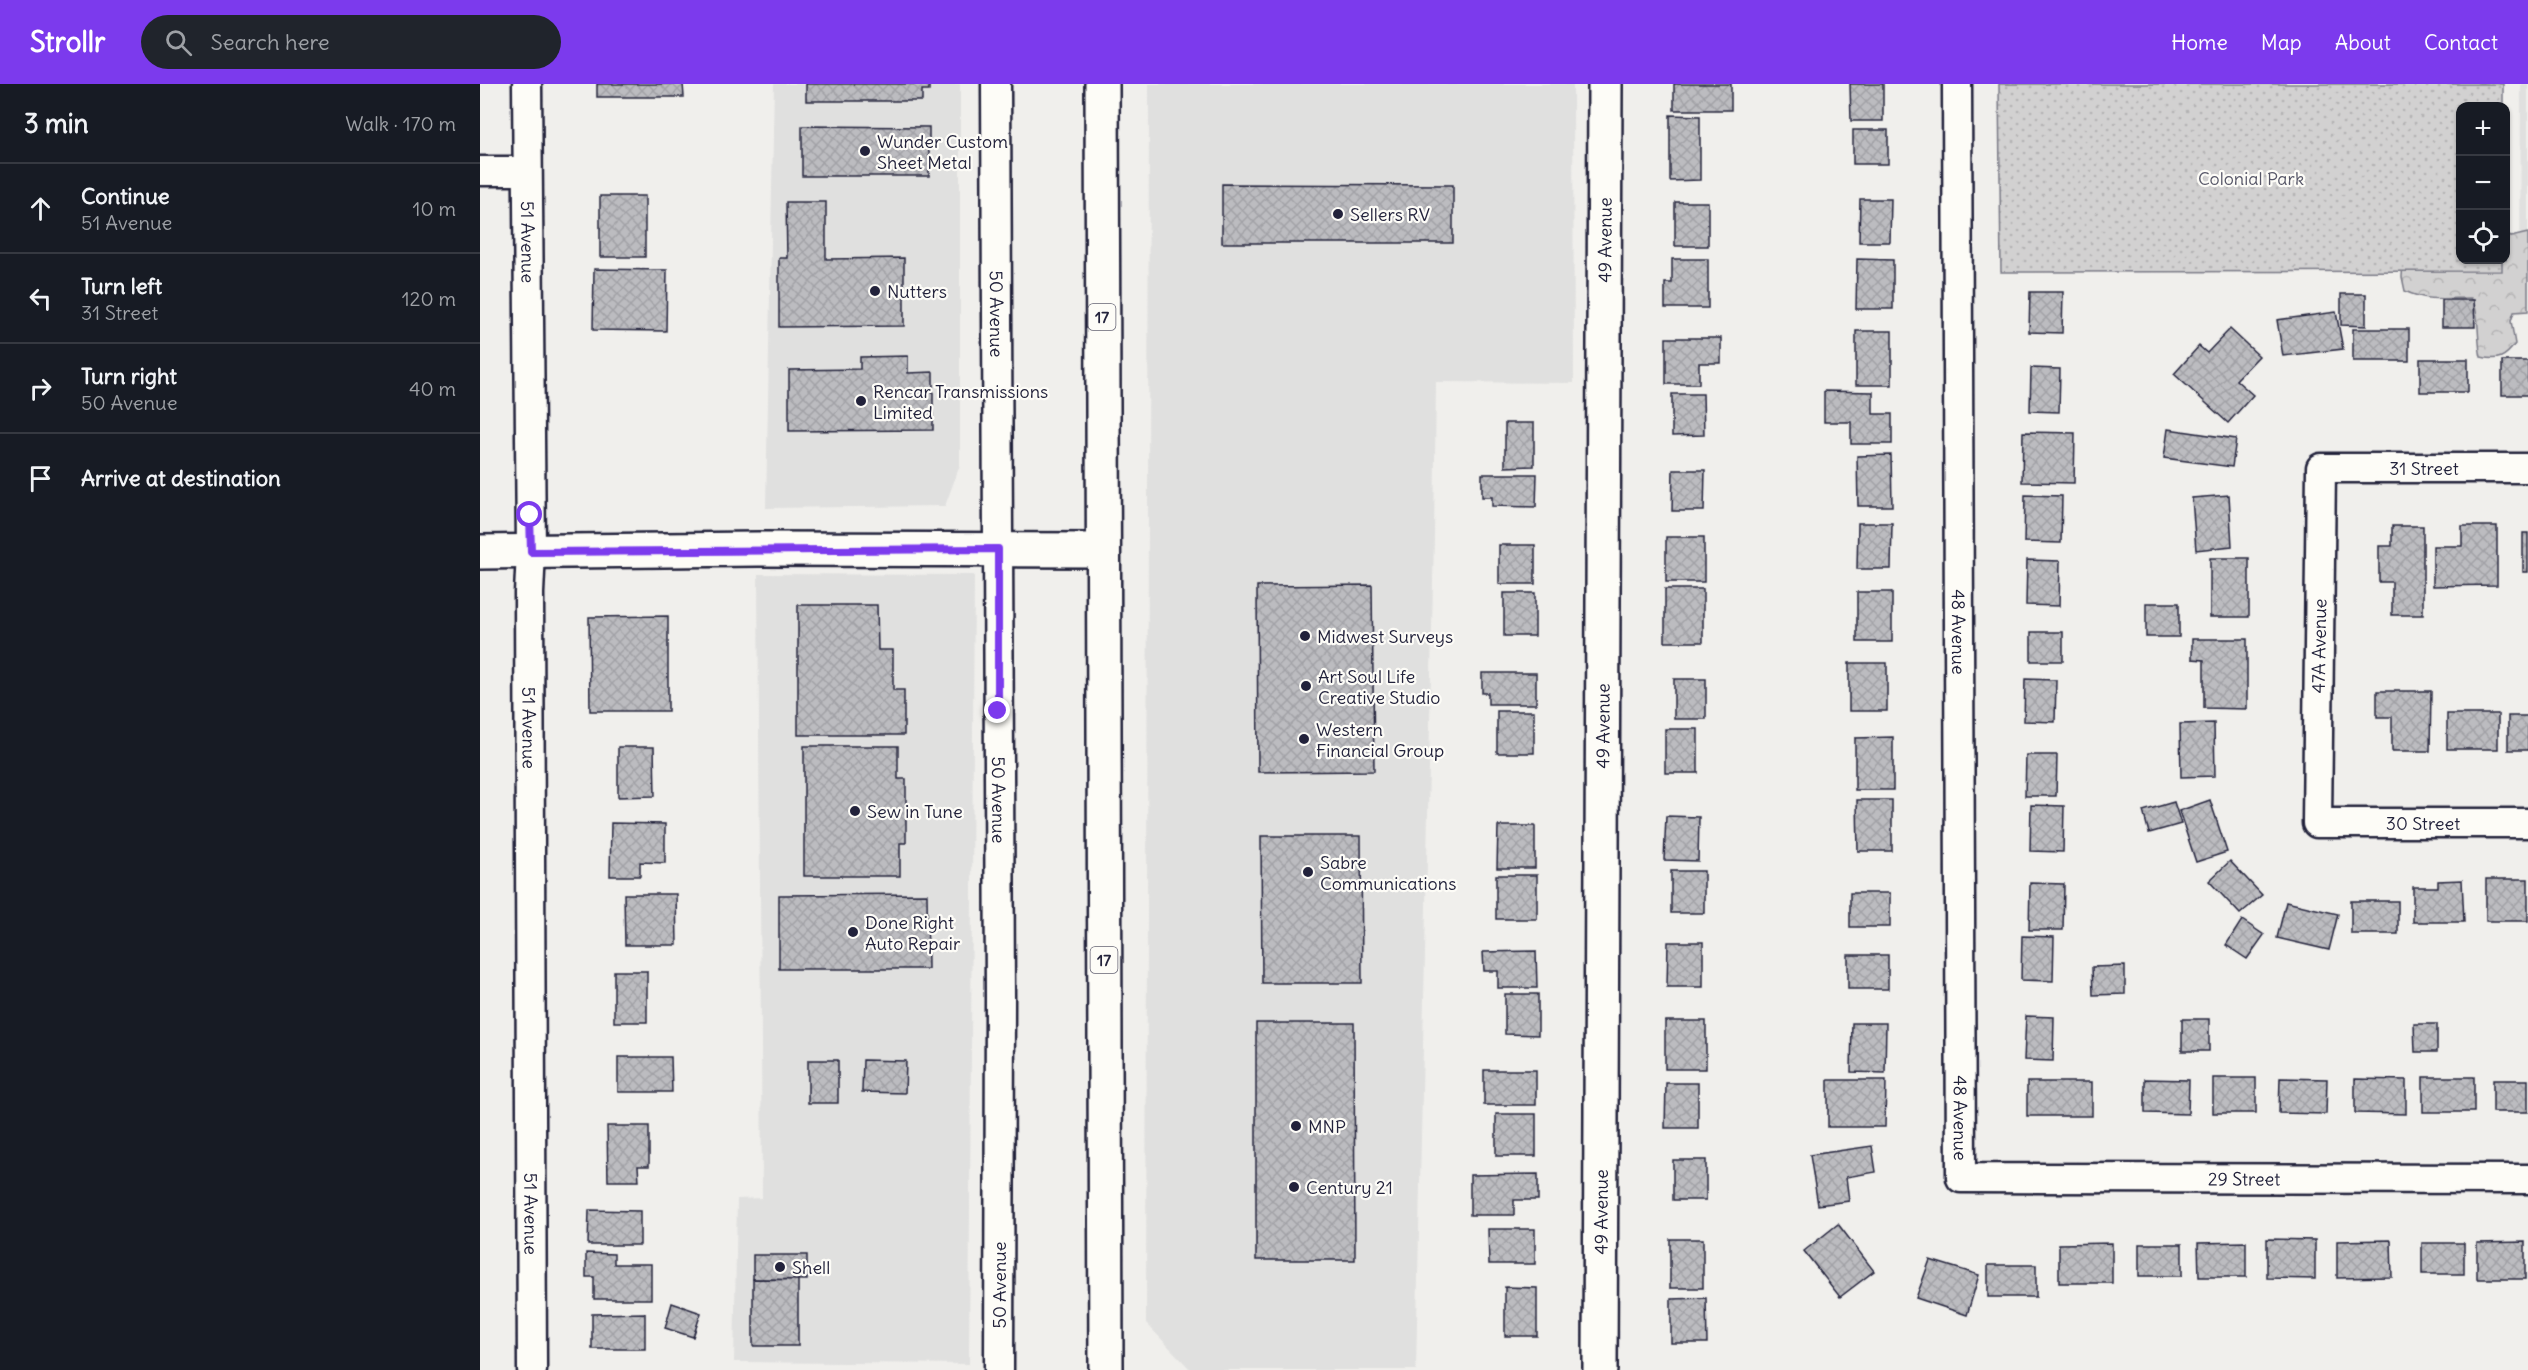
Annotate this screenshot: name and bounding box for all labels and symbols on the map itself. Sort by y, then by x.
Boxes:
place label: Wunder Custom Sheet Metal [877,130,1008,174]
marker: Wunder Custom Sheet Metal [858,144,872,158]
park label: Colonial Park [2198,167,2304,190]
street label: 49 Avenue [1593,197,1616,283]
street label: 51 Avenue [516,201,540,283]
place label: Sellers RV [1350,203,1430,226]
marker: Sellers RV [1331,207,1345,221]
street label: 50 Avenue [985,271,1009,357]
place label: Nutters [887,280,947,303]
marker: Nutters [868,284,882,298]
road number: 17 [1088,304,1116,330]
place label: Rencar Transmissions Limited [873,380,1048,424]
marker: Rencar Transmissions Limited [854,394,868,408]
street label: 31 Street [2389,457,2459,480]
route start [516,501,542,527]
street label: 48 Avenue [1947,589,1971,675]
street label: 47A Avenue [2307,598,2331,694]
place label: Midwest Surveys [1317,625,1453,648]
marker: Midwest Surveys [1298,629,1312,643]
place label: Art Soul Life Creative Studio [1318,665,1440,709]
marker: Art Soul Life Creative Studio [1299,679,1313,693]
street label: 49 Avenue [1591,683,1614,769]
street label: 51 Avenue [518,687,541,769]
route end [984,697,1010,723]
place label: Western Financial Group [1316,718,1444,762]
marker: Western Financial Group [1297,732,1311,746]
street label: 50 Avenue [987,756,1011,843]
place label: Sew in Tune [867,800,963,823]
marker: Sew in Tune [848,804,862,818]
street label: 30 Street [2386,812,2460,835]
place label: Sabre Communications [1320,851,1456,895]
marker: Sabre Communications [1301,865,1315,879]
place label: Done Right Auto Repair [865,911,961,955]
marker: Done Right Auto Repair [846,925,860,939]
road number: 17 [1090,947,1118,973]
street label: 48 Avenue [1949,1075,1972,1161]
place label: MNP [1308,1115,1346,1138]
marker: MNP [1289,1119,1303,1133]
street label: 29 Street [2208,1167,2280,1190]
street label: 49 Avenue [1589,1169,1612,1255]
street label: 51 Avenue [520,1173,543,1255]
place label: Century 21 [1306,1176,1393,1199]
marker: Century 21 [1287,1180,1301,1194]
street label: 50 Avenue [988,1242,1011,1328]
place label: Shell [792,1256,830,1279]
marker: Shell [773,1260,787,1274]

